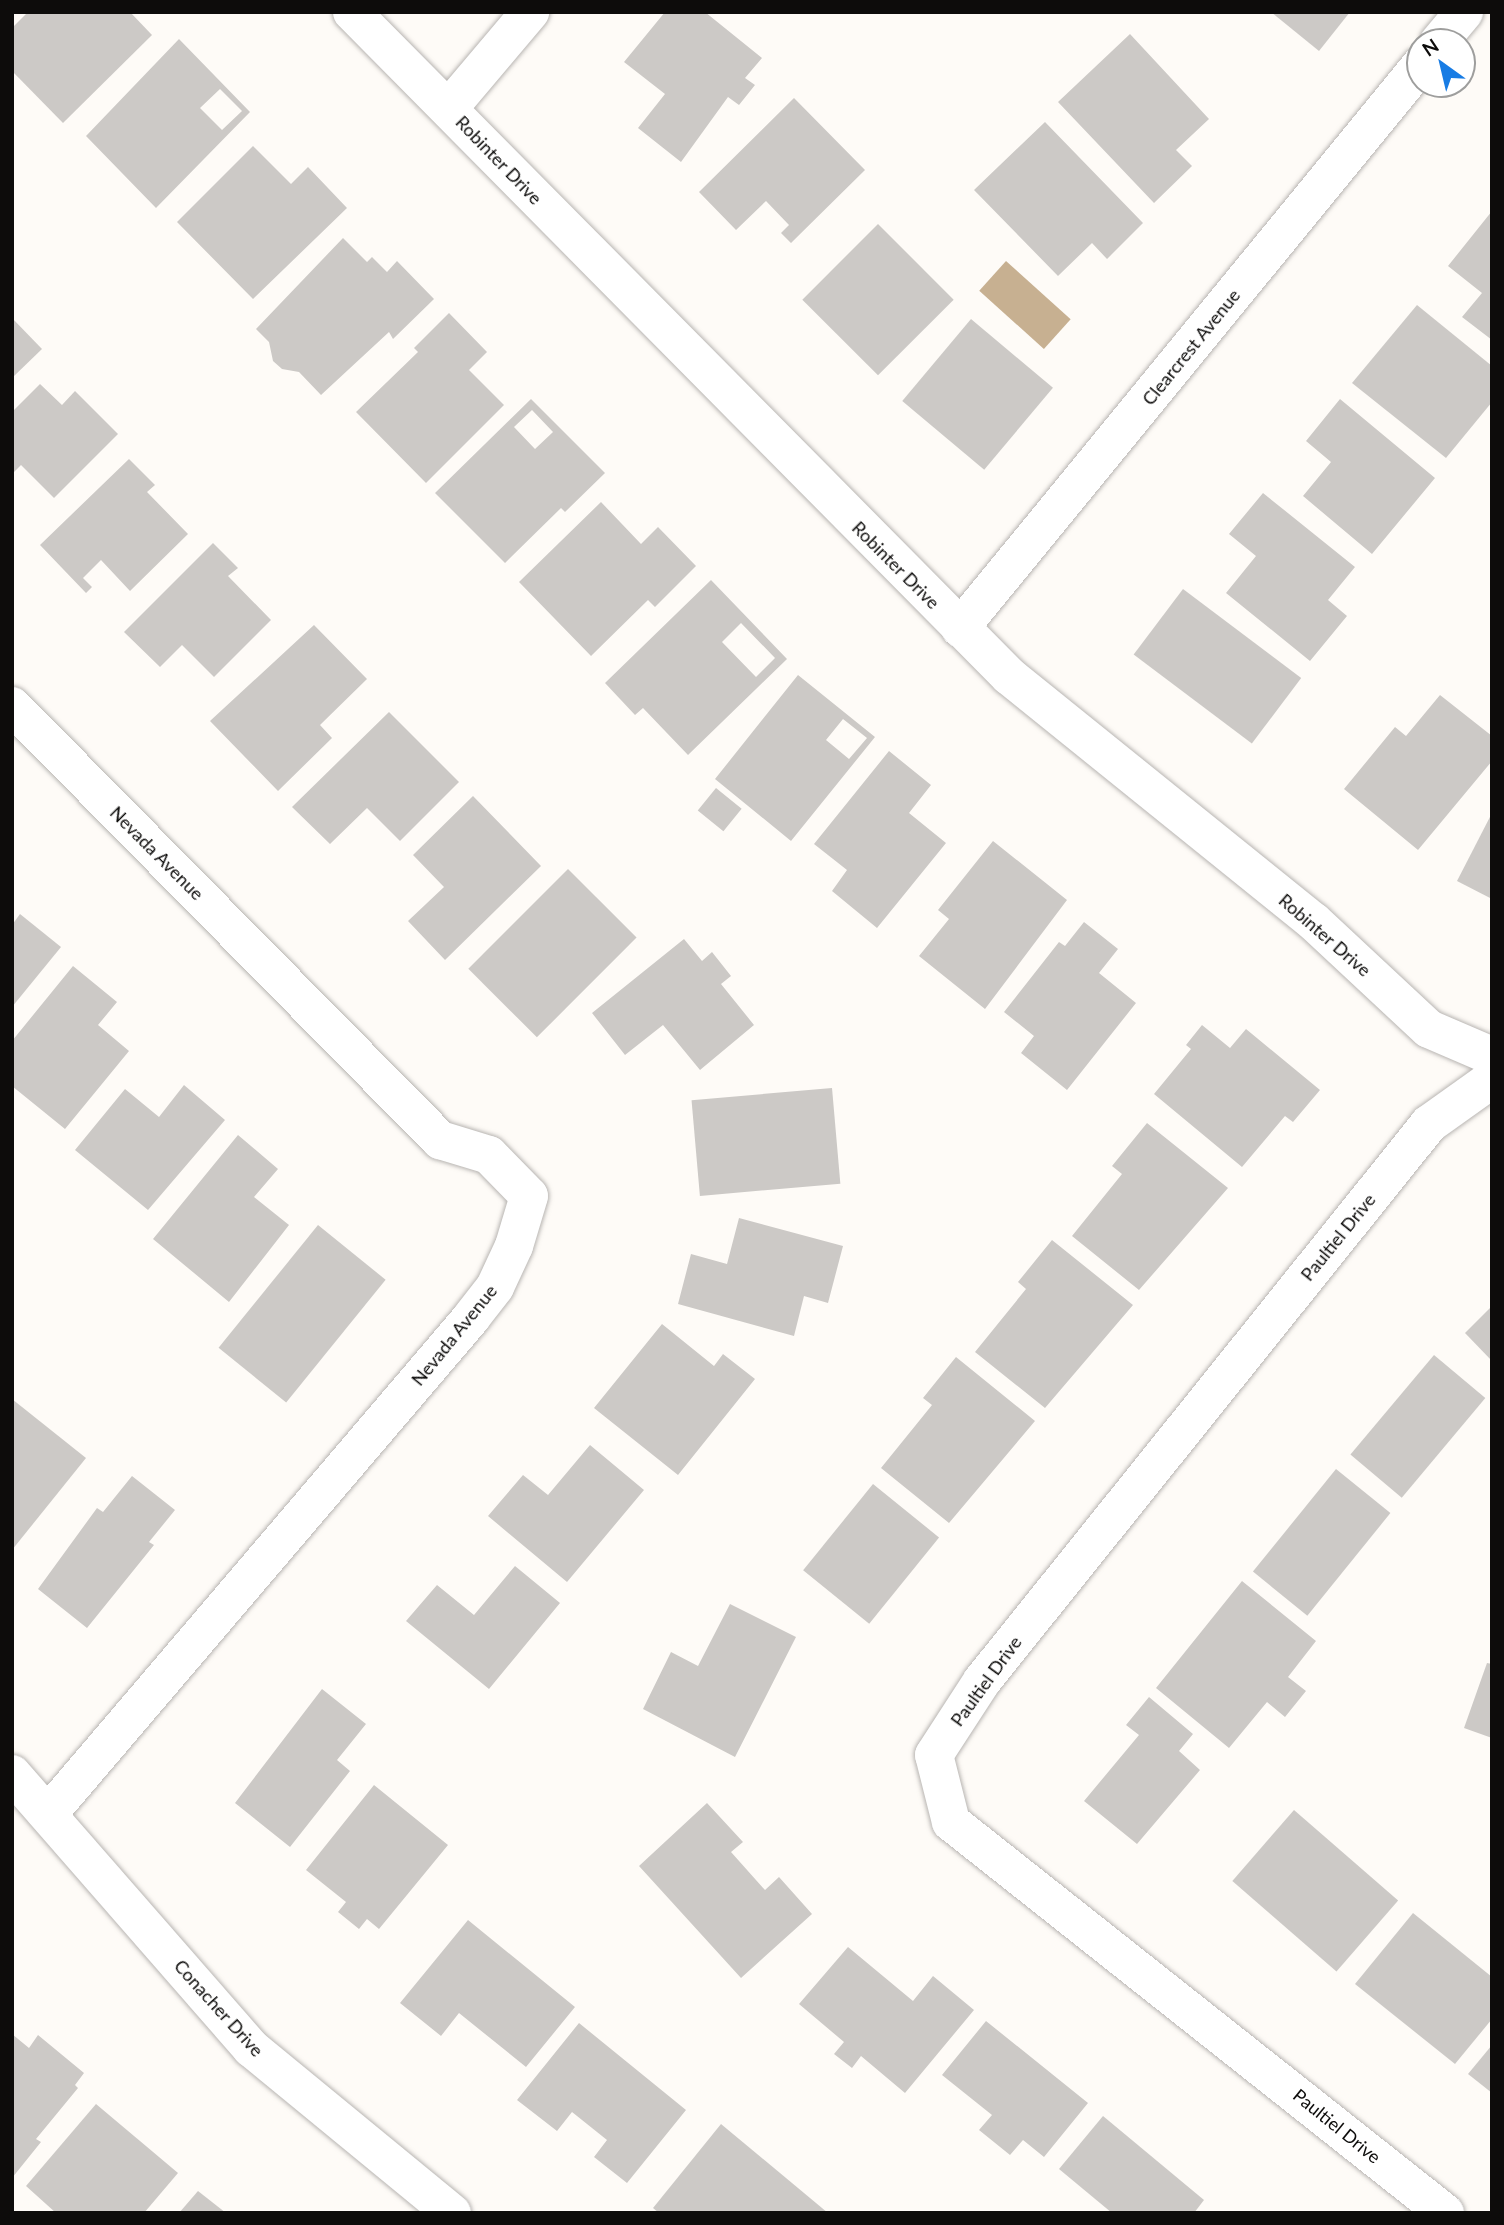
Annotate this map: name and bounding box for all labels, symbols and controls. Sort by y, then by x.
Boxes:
north arrow [1406,28,1476,98]
text: N [1418,33,1443,60]
street label: Robinter Drive [451,111,547,209]
street label: Clearcrest Avenue [1137,284,1245,410]
street label: Robinter Drive [848,517,944,613]
street label: Nevada Avenue [106,802,208,904]
street label: Robinter Drive [1274,889,1376,981]
street label: Paultiel Drive [1296,1189,1380,1285]
street label: Nevada Avenue [407,1280,501,1390]
street label: Paultiel Drive [946,1632,1026,1730]
street label: Conacher Drive [170,1955,268,2061]
street label: Paultiel Drive [1289,2084,1385,2168]

